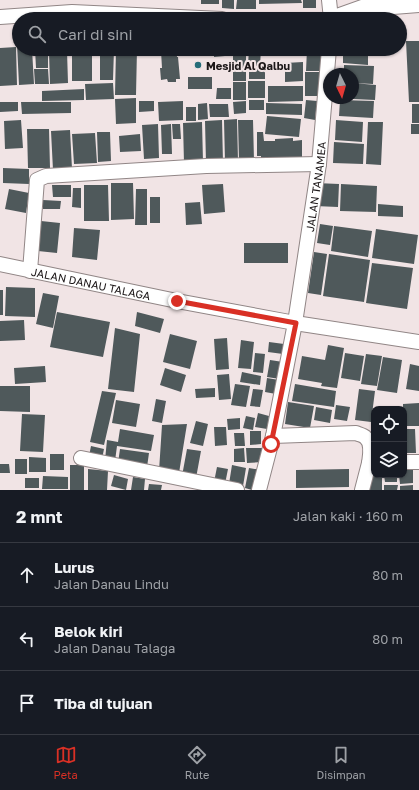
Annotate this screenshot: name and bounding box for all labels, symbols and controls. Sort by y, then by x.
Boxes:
search box [12,12,407,56]
icon: search [26,23,48,45]
text: Cari di sini [58,25,133,43]
place label: Mesjid Al Qalbu [206,59,290,72]
marker: Mesjid Al Qalbu [193,60,203,70]
north arrow [323,68,359,104]
street label: JALAN TANAMEA [302,140,328,232]
street label: JALAN DANAU TALAGA [30,264,152,302]
route end [168,292,186,310]
map controls [371,406,407,478]
button: locate [371,406,407,442]
route start [262,435,280,453]
button: layers [371,442,407,478]
text: 2 mnt [16,506,63,527]
text: Jalan kaki · 160 m [293,508,403,524]
text: Lurus [54,558,95,576]
icon: ahead [16,564,38,586]
text: 80 m [372,567,403,583]
text: Jalan Danau Lindu [54,576,169,592]
text: Belok kiri [54,622,123,640]
icon: left [16,628,38,650]
text: 80 m [372,631,403,647]
text: Jalan Danau Talaga [54,640,175,656]
icon: arrive [16,692,38,714]
text: Tiba di tujuan [54,694,152,712]
tab: Peta [54,744,78,781]
tab: Rute [185,744,209,781]
tab: Disimpan [317,744,365,781]

